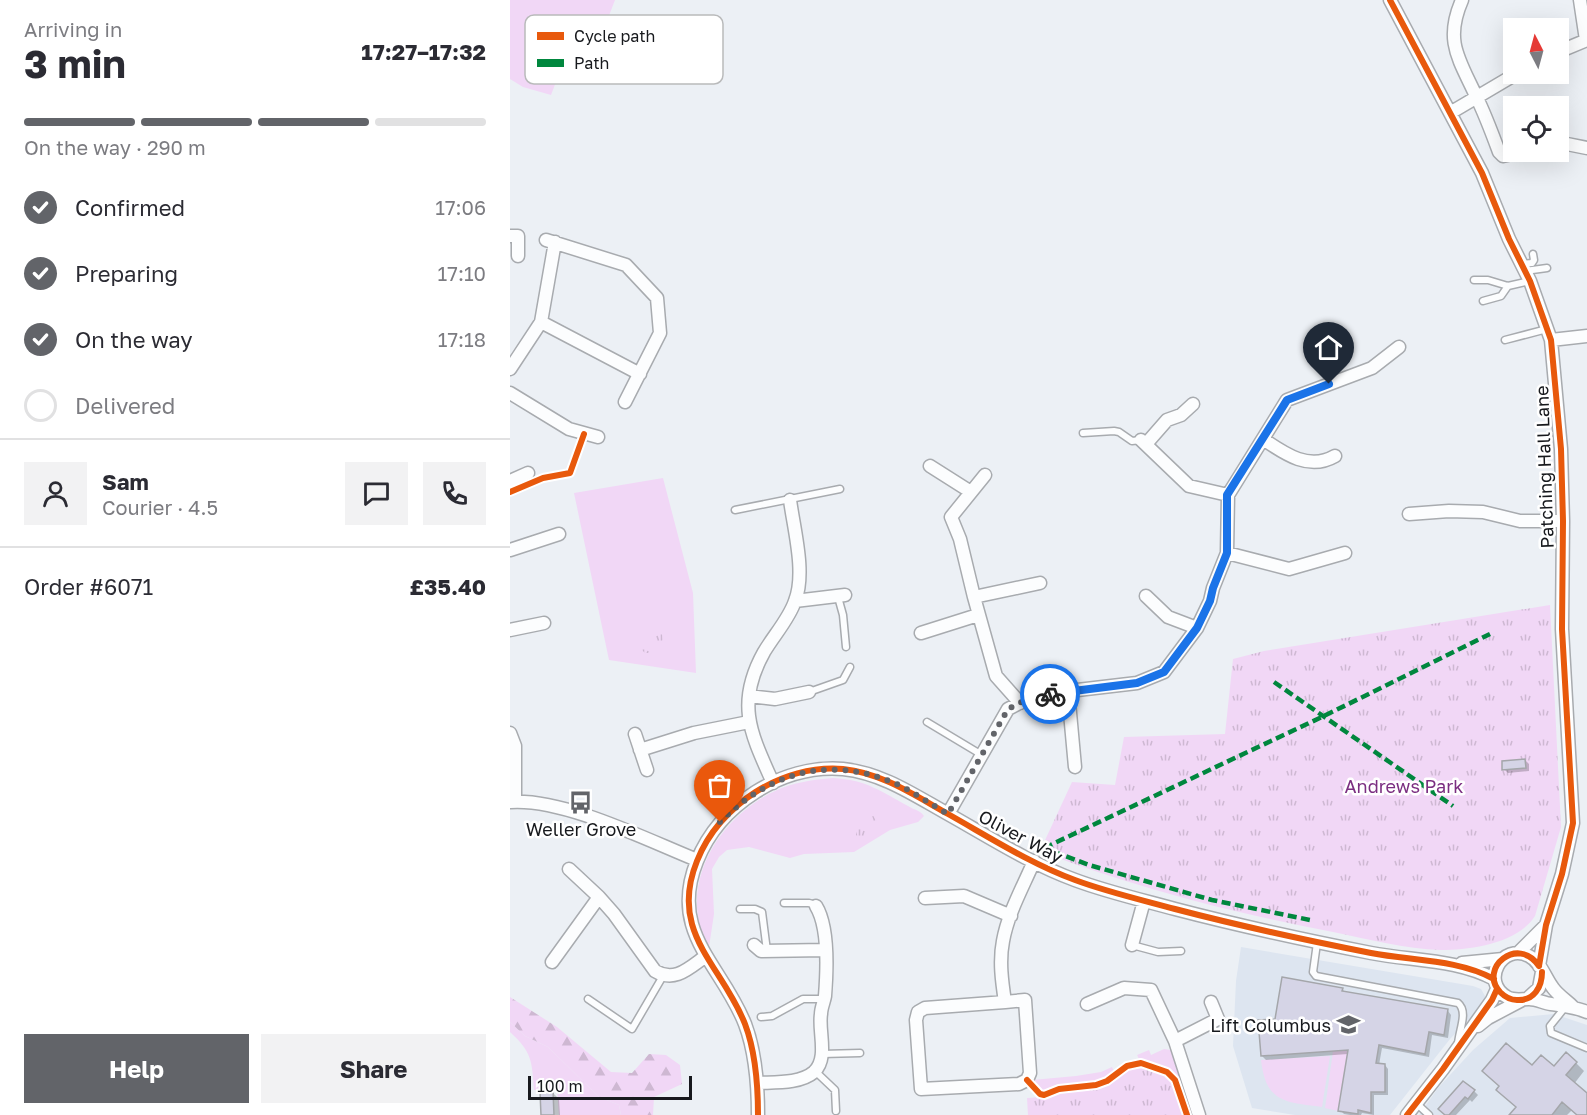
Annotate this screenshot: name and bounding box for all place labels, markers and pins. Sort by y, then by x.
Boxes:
pin [1303,322,1354,384]
pin [694,760,745,822]
bus stop icon: Weller Grove [568,790,594,816]
place label: Weller Grove [526,818,636,840]
school or university icon: Lift Columbus [1336,1012,1362,1038]
place label: Lift Columbus [1210,1014,1331,1036]

